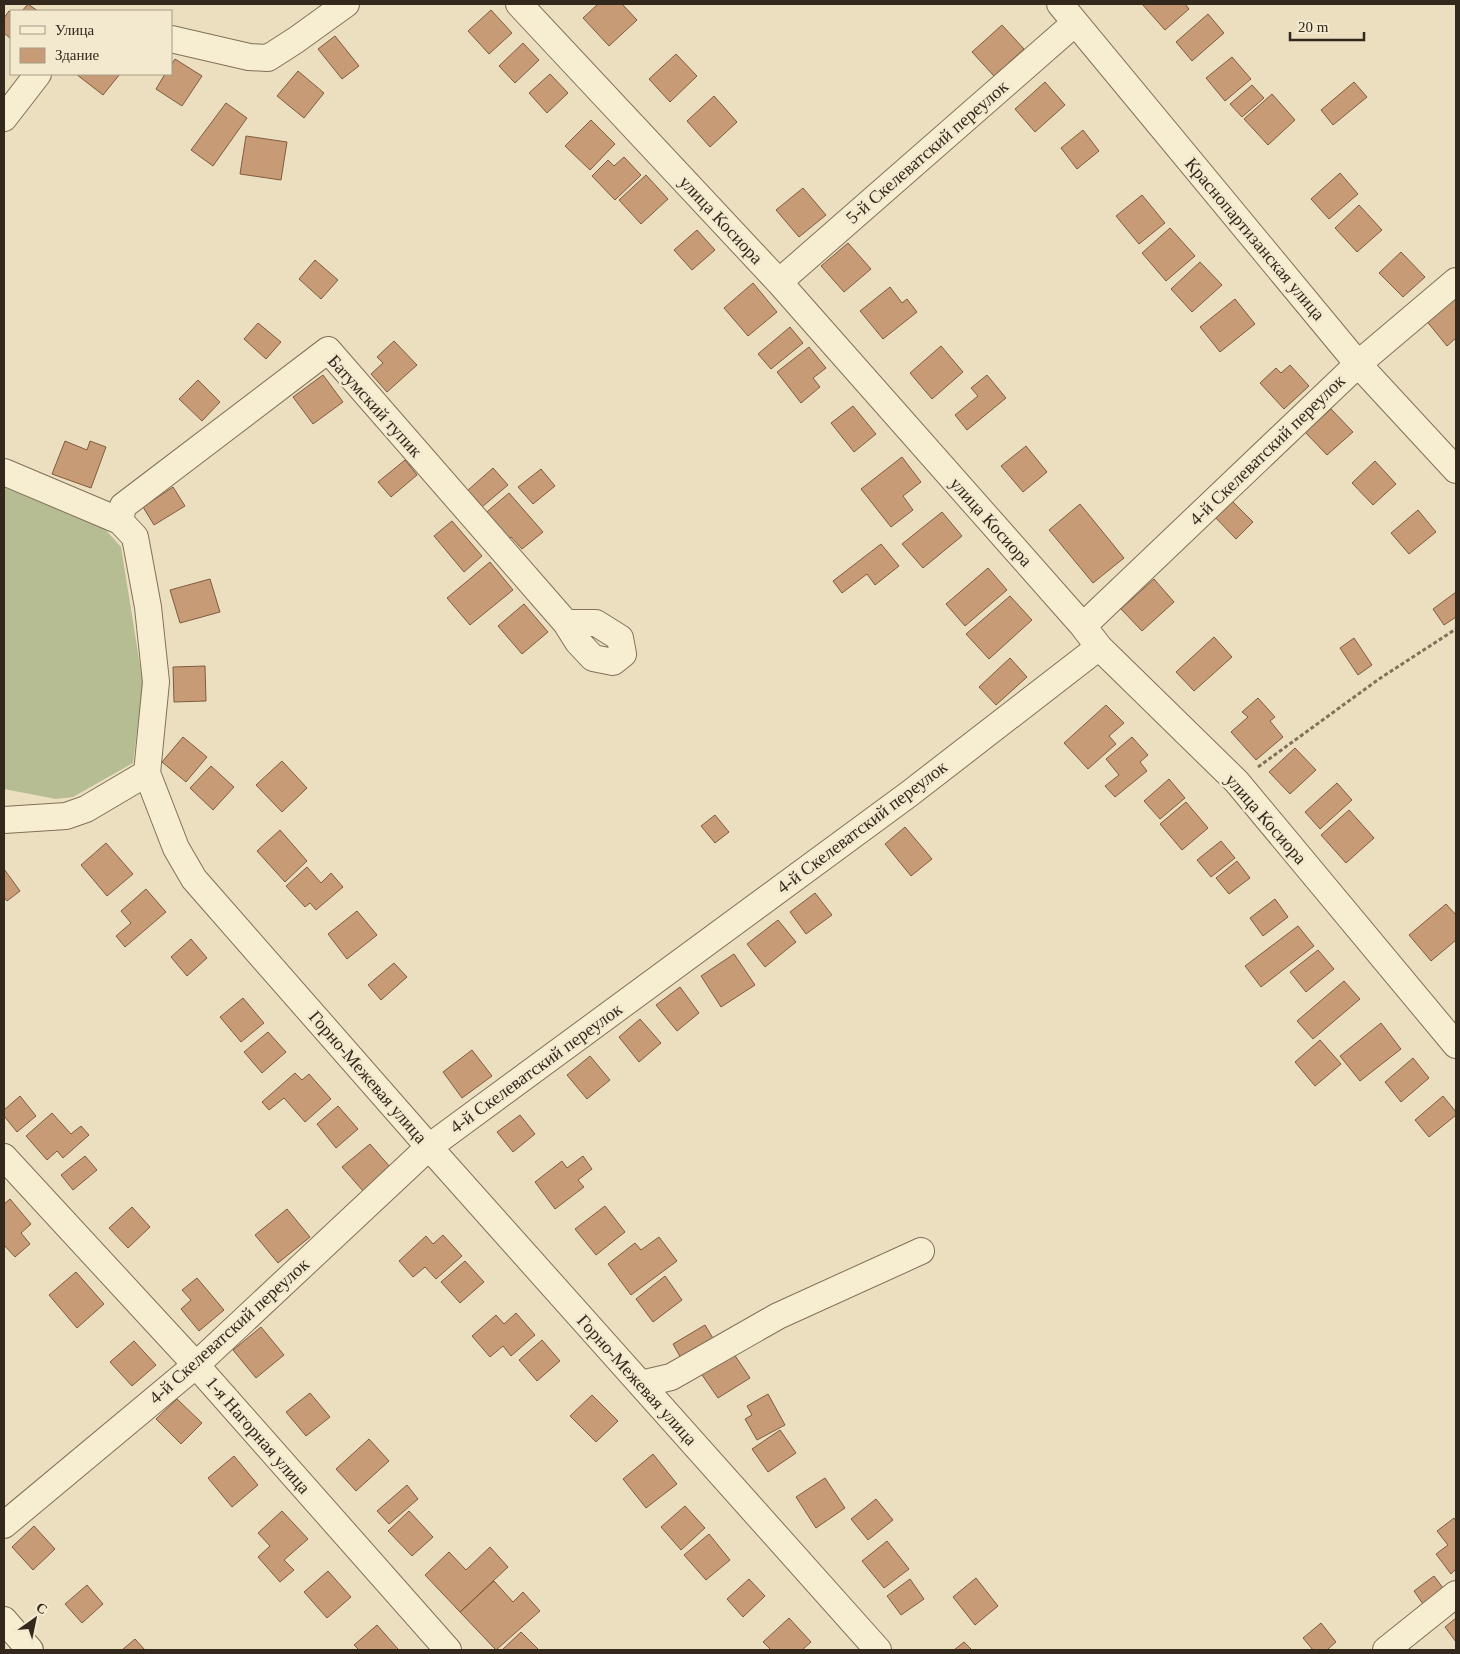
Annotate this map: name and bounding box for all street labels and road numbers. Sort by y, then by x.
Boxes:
street label: 5-й Скелеватский переулок [842,76,1012,228]
street label: Краснопартизанская улица [1181,154,1329,324]
street label: улица Косиора [675,172,767,268]
street label: Батумский тупик [324,351,426,461]
street label: 4-й Скелеватский переулок [1185,370,1349,529]
street label: улица Косиора [946,473,1036,571]
street label: 4-й Скелеватский переулок [773,756,951,898]
street label: улица Косиора [1221,770,1311,868]
street label: 4-й Скелеватский переулок [446,999,626,1137]
street label: Горно-Межевая улица [305,1007,431,1147]
street label: 4-й Скелеватский переулок [145,1254,313,1408]
street label: Горно-Межевая улица [573,1311,701,1449]
street label: 1-я Нагорная улица [202,1372,314,1498]

